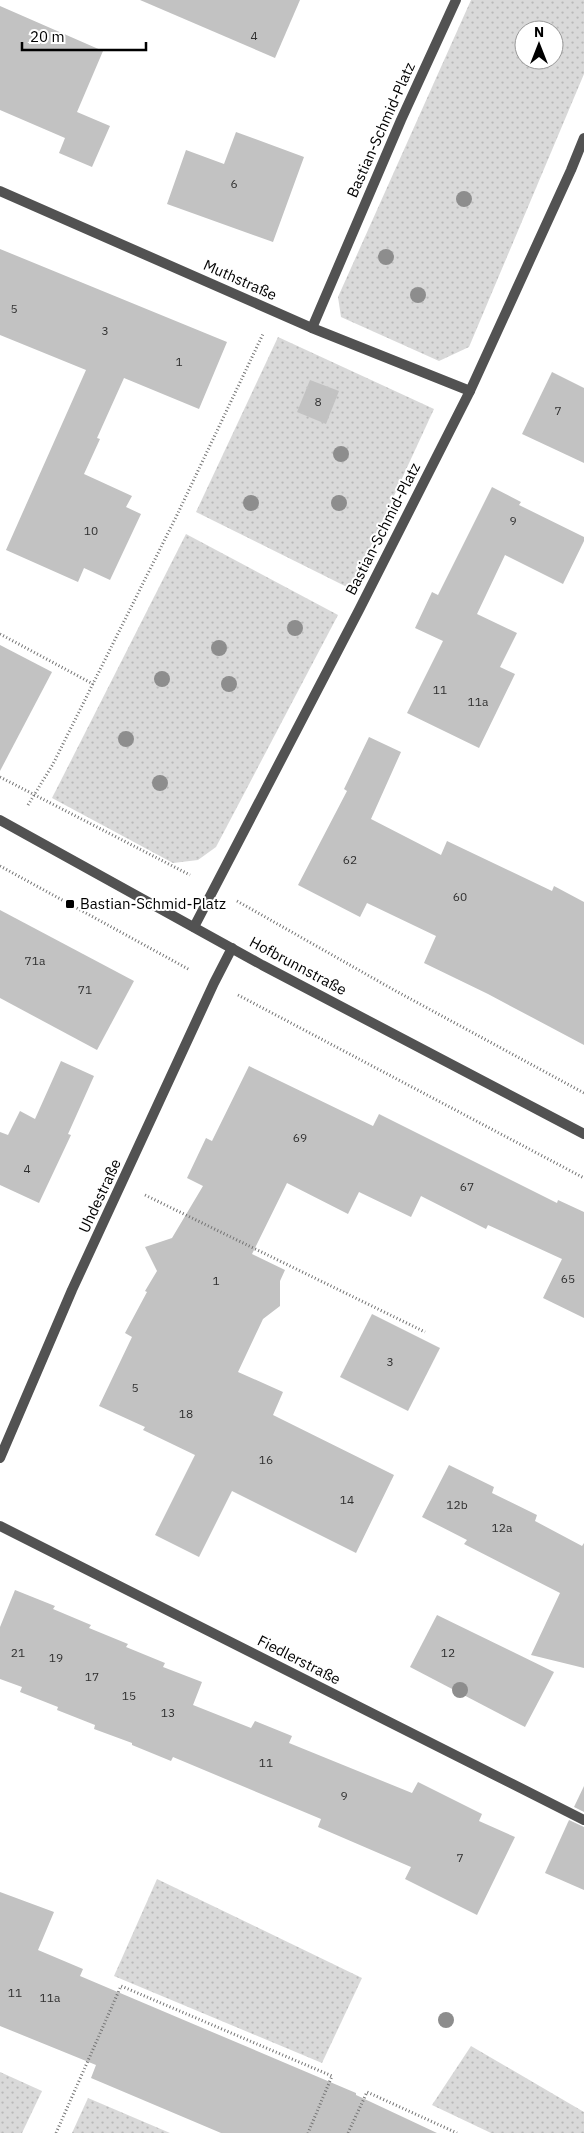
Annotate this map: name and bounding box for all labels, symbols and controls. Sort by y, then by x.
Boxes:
scale bar [22,20,146,52]
north arrow [514,20,564,70]
text: N [534,23,544,41]
text: 20 m [30,27,65,46]
house number: 4 [250,28,258,43]
street label: Bastian-Schmid-Platz [342,59,419,200]
house number: 6 [230,176,238,191]
street label: Muthstraße [201,255,280,304]
house number: 5 [10,301,18,316]
house number: 3 [101,323,109,338]
house number: 1 [175,354,183,369]
house number: 8 [314,394,322,409]
house number: 7 [554,403,562,418]
street label: Bastian-Schmid-Platz [341,459,424,598]
house number: 9 [509,513,517,528]
house number: 10 [84,523,98,538]
house number: 11 [433,682,447,697]
house number: 11a [468,694,489,709]
house number: 62 [343,852,357,867]
house number: 60 [453,889,467,904]
place label: Bastian-Schmid-Platz [80,894,226,913]
marker: Bastian-Schmid-Platz [64,898,76,910]
street label: Hofbrunnstraße [246,932,350,999]
house number: 71a [25,953,46,968]
house number: 71 [78,982,92,997]
house number: 69 [293,1130,307,1145]
street label: Uhdestraße [74,1156,125,1236]
house number: 4 [23,1161,31,1176]
house number: 67 [460,1179,474,1194]
house number: 65 [561,1271,575,1286]
house number: 1 [212,1273,220,1288]
house number: 3 [386,1354,394,1369]
house number: 5 [131,1380,139,1395]
house number: 18 [179,1406,193,1421]
house number: 16 [259,1452,273,1467]
house number: 14 [340,1492,354,1507]
house number: 12b [446,1497,468,1512]
house number: 12a [492,1520,513,1535]
street label: Fiedlerstraße [255,1631,344,1689]
house number: 21 [11,1645,25,1660]
house number: 12 [441,1645,455,1660]
house number: 19 [49,1650,63,1665]
house number: 17 [85,1669,99,1684]
house number: 15 [122,1688,136,1703]
house number: 13 [161,1705,175,1720]
house number: 11 [259,1755,273,1770]
house number: 9 [340,1788,348,1803]
house number: 7 [456,1850,464,1865]
house number: 11 [8,1985,22,2000]
house number: 11a [40,1990,61,2005]

